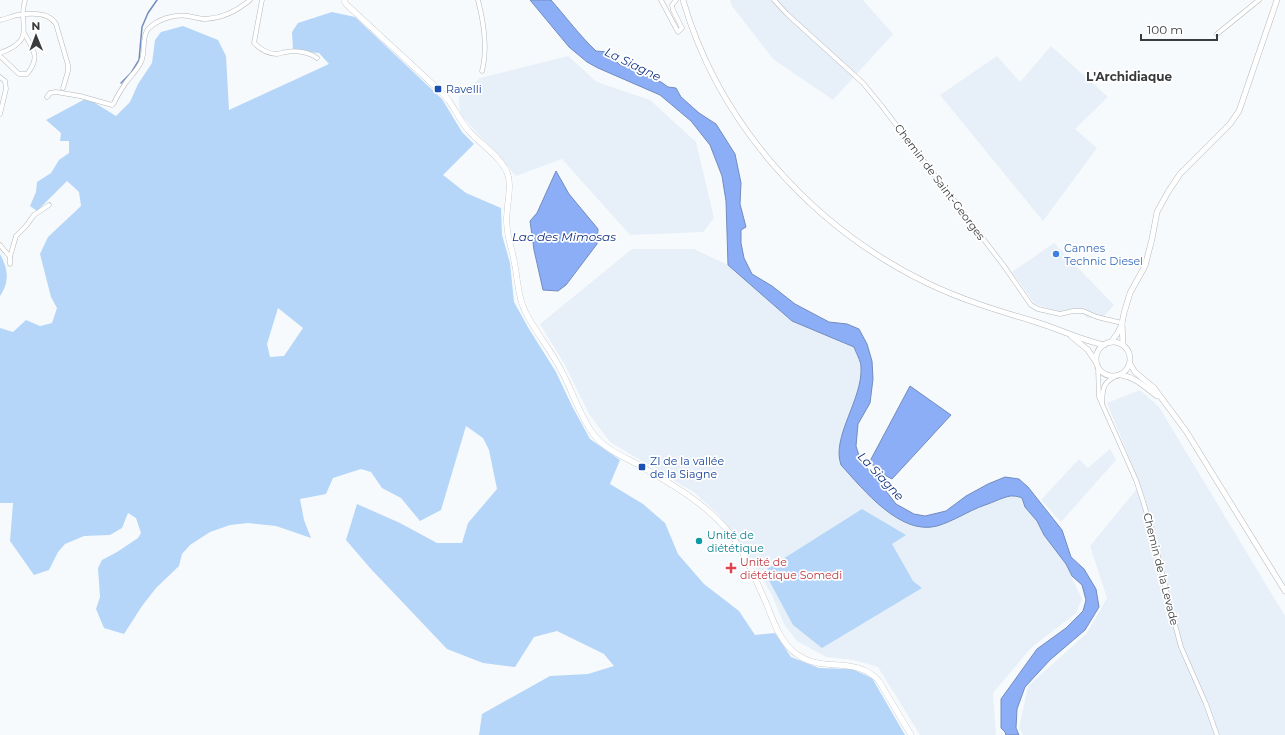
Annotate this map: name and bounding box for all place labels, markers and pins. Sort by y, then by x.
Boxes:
place label: Ravelli [446,82,482,96]
marker: Ravelli [433,84,443,94]
place label: Cannes Technic Diesel [1064,241,1143,268]
marker: Cannes Technic Diesel [1051,249,1061,259]
place label: ZI de la vallée de la Siagne [650,454,724,481]
marker: ZI de la vallée de la Siagne [637,462,647,472]
place label: Unité de diététique [707,528,764,555]
marker: Unité de diététique [694,536,704,546]
place label: Unité de diététique Somedi [740,555,842,582]
marker: Unité de diététique Somedi [725,562,737,574]

